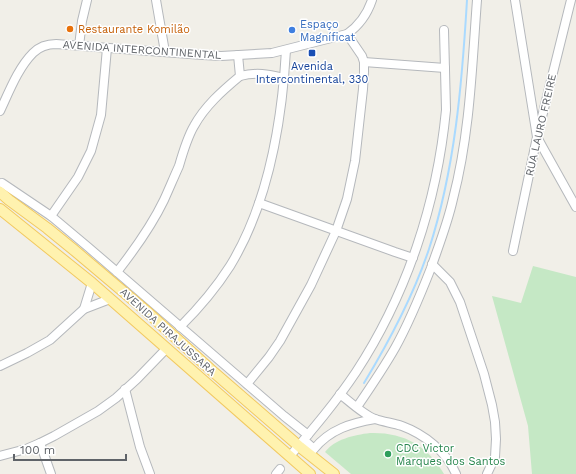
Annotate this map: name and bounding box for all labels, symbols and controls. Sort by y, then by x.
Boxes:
place label: Espaço Magníficat [300,18,356,44]
place label: Restaurante Komilão [78,23,190,36]
marker: Restaurante Komilão [65,24,75,34]
marker: Espaço Magníficat [287,25,297,35]
street label: AVENIDA INTERCONTINENTAL [62,38,222,62]
marker: Avenida Intercontinental, 330 [307,48,317,58]
place label: Avenida Intercontinental, 330 [256,60,368,86]
street label: RUA LAURO FREIRE [523,73,559,177]
street label: AVENIDA PIRAJUSSARA [117,285,219,379]
scale bar [14,436,126,462]
place label: CDC Victor Marques dos Santos [396,442,506,468]
text: 100 m [20,443,55,457]
marker: CDC Victor Marques dos Santos [383,449,393,459]

